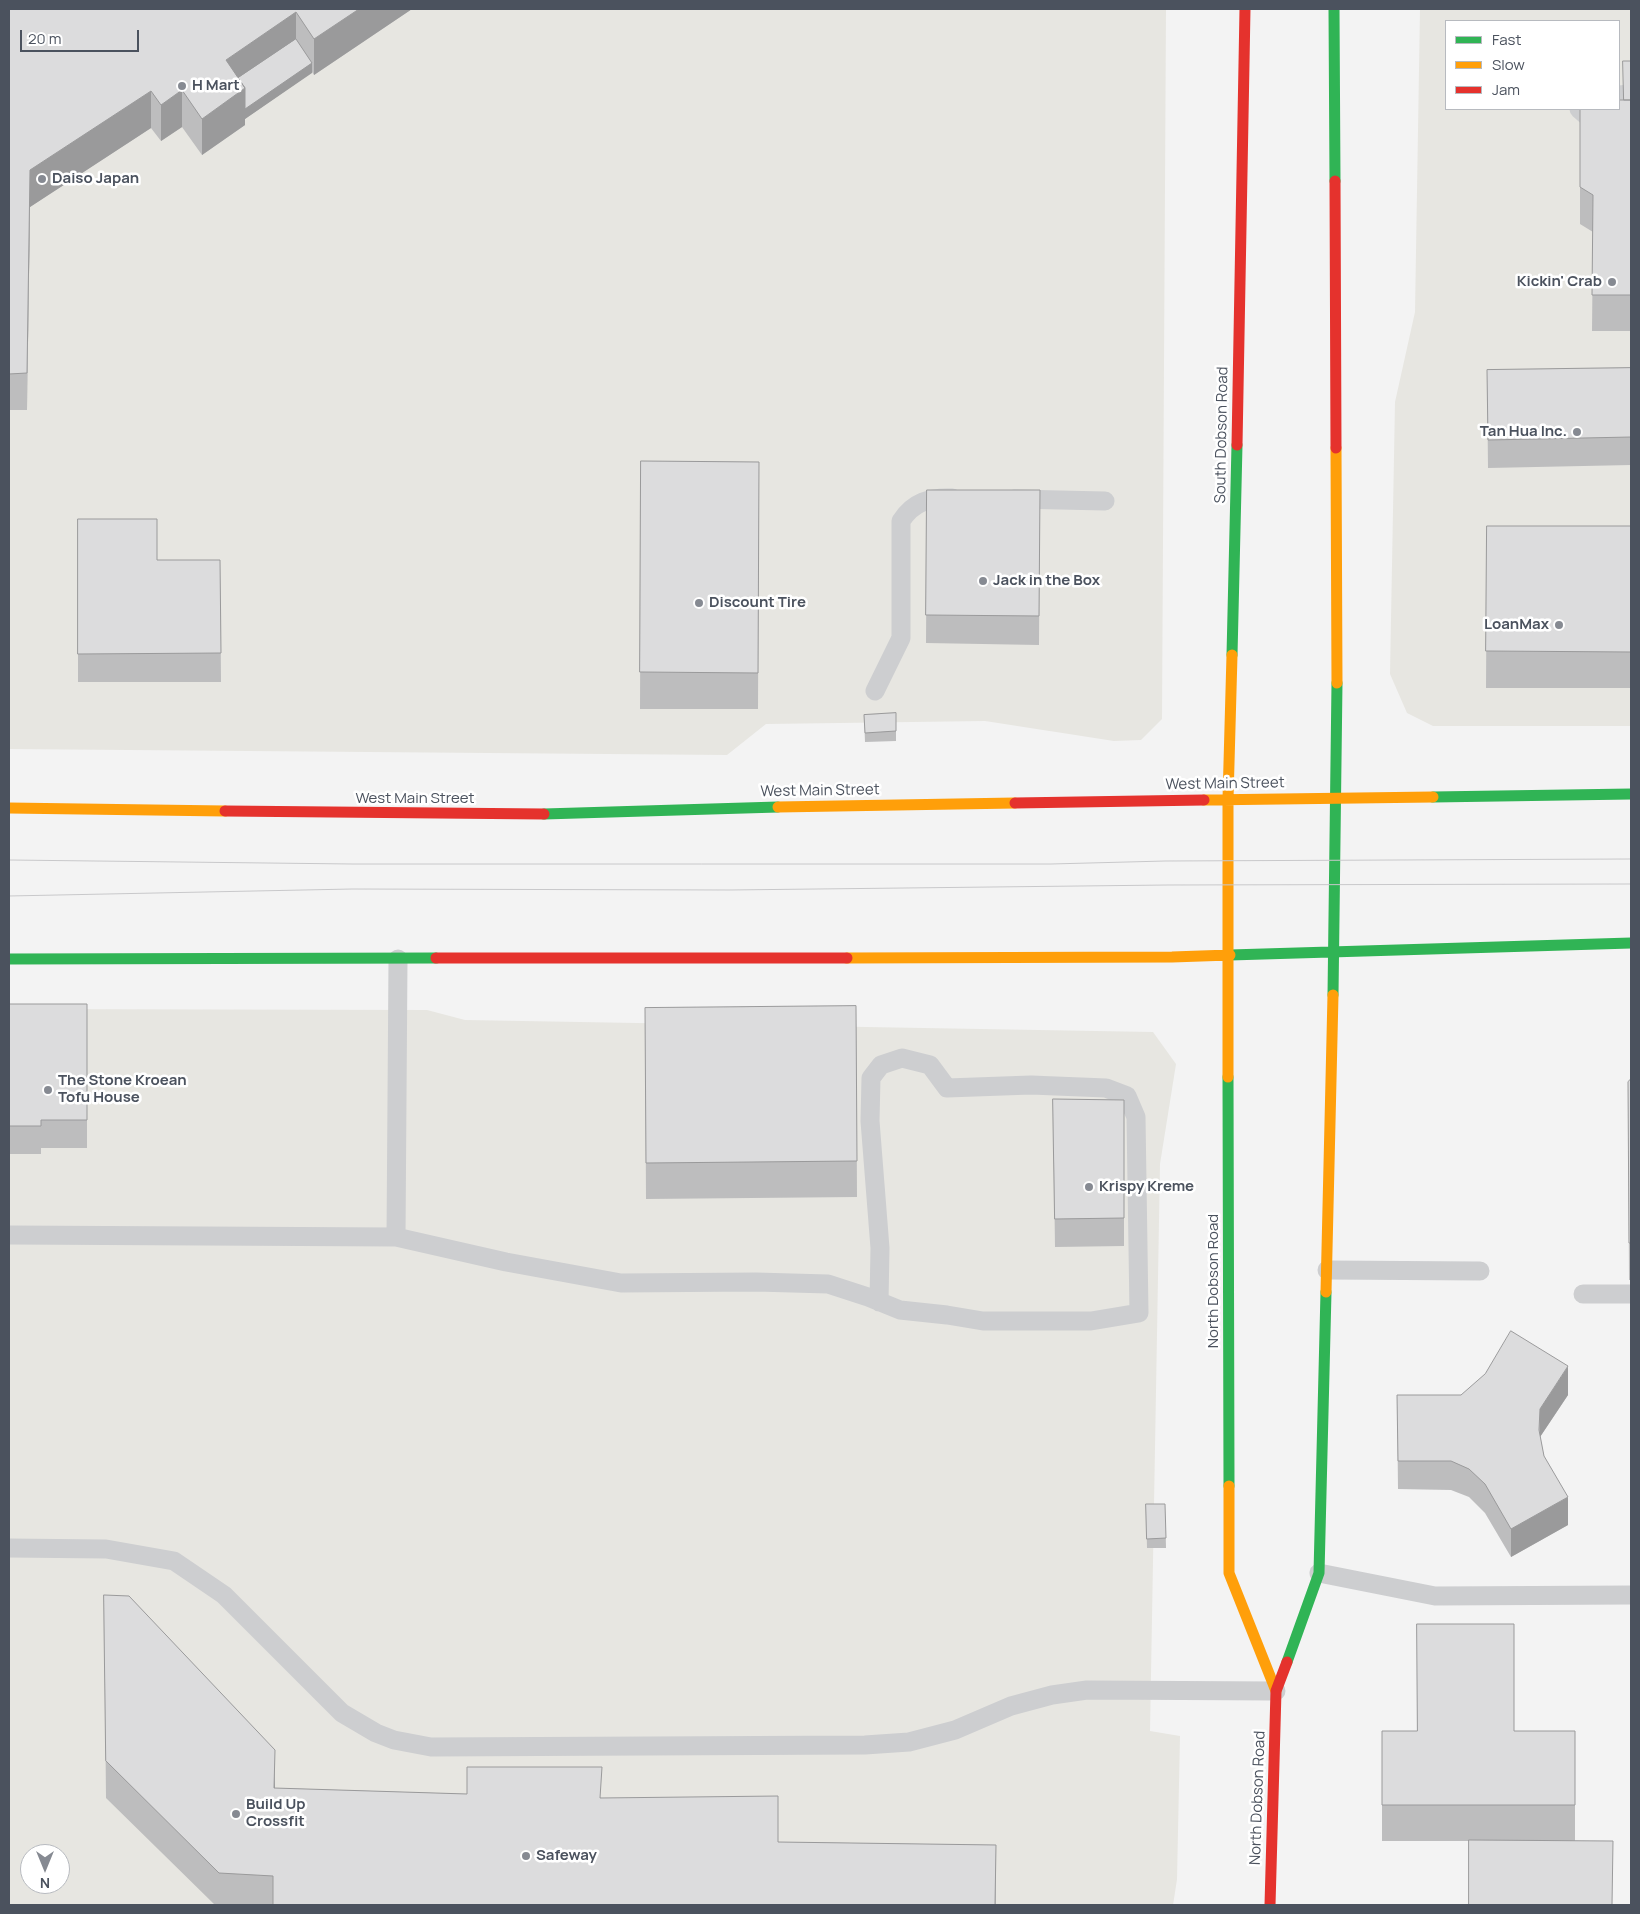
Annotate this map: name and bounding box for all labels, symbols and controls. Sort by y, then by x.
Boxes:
scale bar [22,20,141,52]
legend [1445,20,1620,110]
text: 20 m [28,28,61,49]
text: Fast [1492,29,1521,50]
text: Slow [1492,54,1525,75]
place label: H Mart [192,77,240,95]
text: Jam [1492,79,1520,100]
marker: H Mart [176,80,188,92]
place label: Daiso Japan [52,170,139,188]
marker: Daiso Japan [36,173,48,185]
place label: Kickin' Crab [1517,273,1602,291]
marker: Kickin' Crab [1606,276,1618,288]
street label: South Dobson Road [1212,366,1232,504]
place label: Tan Hua Inc. [1480,423,1567,441]
marker: Tan Hua Inc. [1571,426,1583,438]
place label: Jack in the Box [993,572,1100,590]
marker: Jack in the Box [977,575,989,587]
place label: Discount Tire [709,594,806,612]
marker: Discount Tire [693,597,705,609]
place label: LoanMax [1484,616,1549,634]
marker: LoanMax [1553,619,1565,631]
street label: West Main Street [1165,774,1285,794]
street label: West Main Street [760,781,880,801]
street label: West Main Street [355,790,475,808]
place label: The Stone Kroean Tofu House [58,1072,187,1107]
marker: The Stone Kroean Tofu House [42,1084,54,1096]
place label: Krispy Kreme [1099,1178,1194,1196]
marker: Krispy Kreme [1083,1181,1095,1193]
street label: North Dobson Road [1205,1214,1223,1348]
street label: North Dobson Road [1247,1731,1269,1865]
place label: Build Up Crossfit [246,1796,306,1831]
marker: Build Up Crossfit [230,1808,242,1820]
north arrow [20,1844,70,1894]
place label: Safeway [536,1847,597,1865]
marker: Safeway [520,1850,532,1862]
text: N [40,1874,50,1893]

